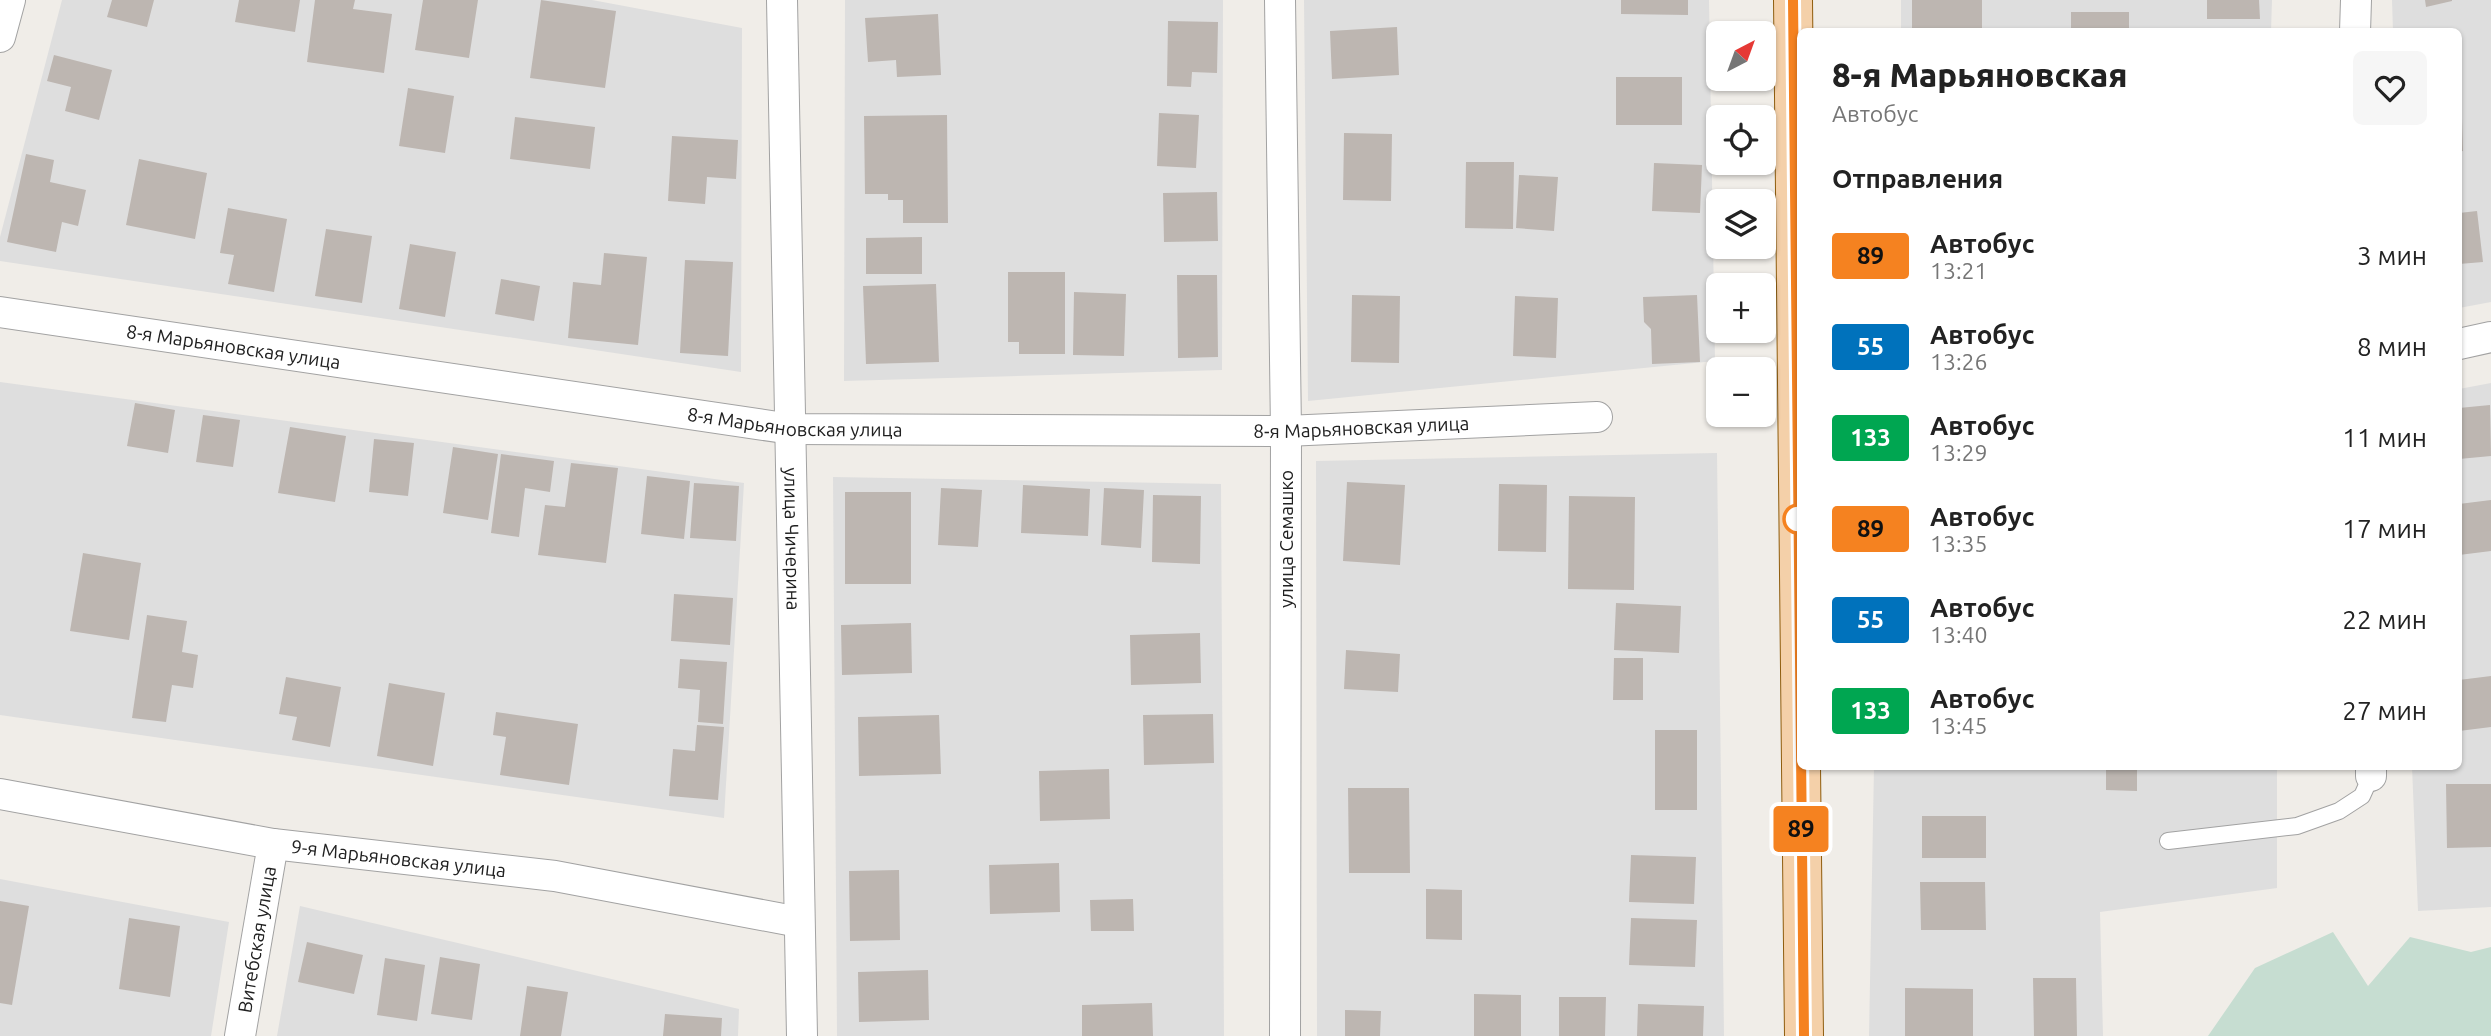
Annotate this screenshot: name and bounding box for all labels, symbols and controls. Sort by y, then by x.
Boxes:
north arrow [1706,21,1776,91]
map controls [1706,21,1776,427]
button: heart [2353,51,2427,125]
text: 8-я Марьяновская [1832,56,2127,93]
text: Автобус [1832,101,1919,126]
button: locate [1706,105,1776,175]
text: Отправления [1832,164,2003,193]
button: layers [1706,189,1776,259]
text: Автобус [1930,229,2034,258]
text: 3 мин [2357,241,2427,270]
text: 89 [1857,242,1884,269]
text: 13:21 [1930,258,1988,283]
button: + [1706,273,1776,343]
street label: 8-я Марьяновская улица [125,320,342,373]
text: Автобус [1930,320,2034,349]
text: 8 мин [2357,332,2427,361]
text: 55 [1857,333,1884,360]
text: 13:26 [1930,349,1988,374]
button: − [1706,357,1776,427]
street label: 8-я Марьяновская улица [686,403,902,440]
text: Автобус [1930,411,2034,440]
street label: 8-я Марьяновская улица [1253,412,1470,442]
text: 11 мин [2342,423,2427,452]
text: 133 [1850,424,1891,451]
text: 13:29 [1930,440,1988,465]
street label: улица Чичерина [780,467,805,611]
street label: улица Семашко [1275,470,1297,608]
text: Автобус [1930,502,2034,531]
unlabelled marker [1783,504,1813,534]
text: 17 мин [2342,514,2427,543]
text: 89 [1857,515,1884,542]
text: 13:35 [1930,531,1988,556]
text: Автобус [1930,593,2034,622]
text: 22 мин [2342,605,2427,634]
text: 55 [1857,606,1884,633]
text: 13:40 [1930,622,1988,647]
text: Автобус [1930,684,2034,713]
text: 27 мин [2342,696,2427,725]
text: 133 [1850,697,1891,724]
text: 13:45 [1930,713,1988,738]
line badge: 89 [1770,806,1832,852]
text: 89 [1787,815,1815,842]
street label: 9-я Марьяновская улица [290,835,507,881]
street label: Витебская улица [233,864,280,1014]

